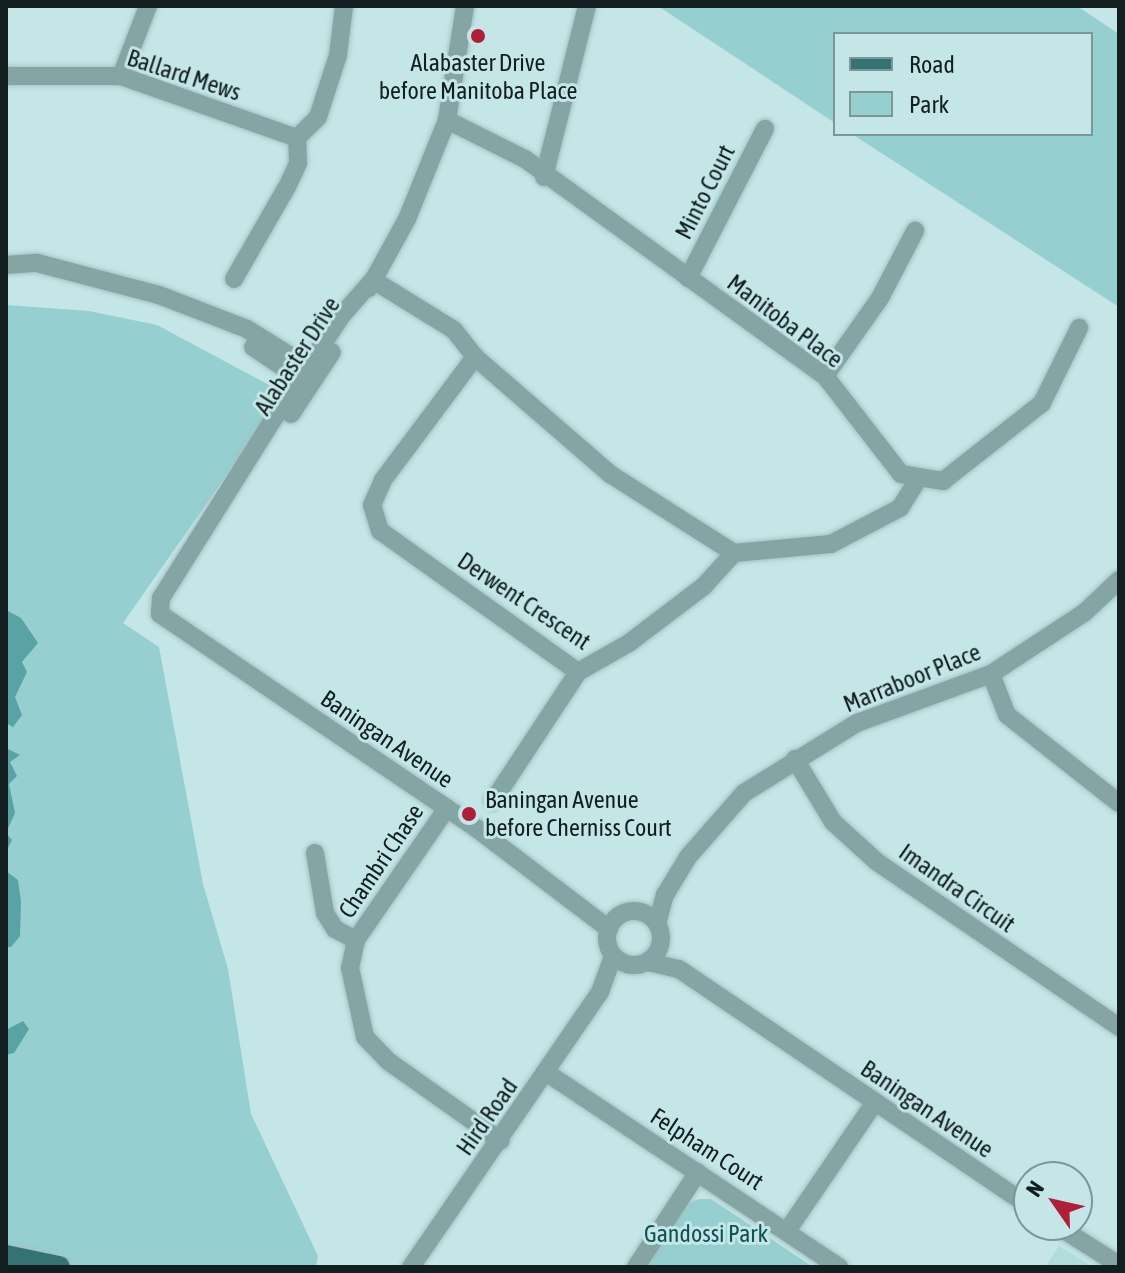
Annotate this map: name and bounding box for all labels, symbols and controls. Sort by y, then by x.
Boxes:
marker: Alabaster Drive before Manitoba Place [469,27,487,45]
legend [833,32,1093,136]
street label: Ballard Mews [124,43,244,107]
place label: Alabaster Drive before Manitoba Place [379,49,577,105]
text: Road [909,51,955,78]
text: Park [909,91,949,118]
street label: Minto Court [669,140,741,244]
street label: Manitoba Place [722,268,848,374]
street label: Alabaster Drive [248,292,346,420]
street label: Derwent Crescent [452,546,596,656]
street label: Marraboor Place [839,637,985,719]
street label: Baningan Avenue [315,684,459,794]
place label: Baningan Avenue before Cherniss Court [485,786,672,842]
street label: Chambri Chase [332,799,430,923]
marker: Baningan Avenue before Cherniss Court [460,805,478,823]
street label: Imandra Circuit [893,838,1021,938]
street label: Baningan Avenue [855,1054,999,1164]
street label: Hird Road [450,1073,524,1161]
street label: Felpham Court [645,1102,769,1196]
north arrow [1013,1161,1093,1241]
text: N [1020,1176,1049,1201]
park label: Gandossi Park [644,1220,768,1248]

